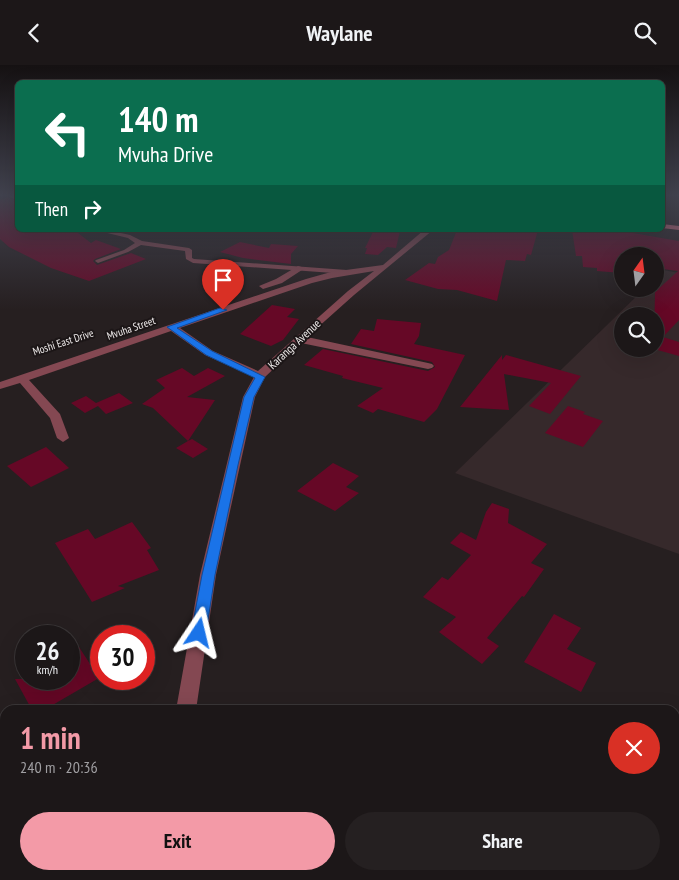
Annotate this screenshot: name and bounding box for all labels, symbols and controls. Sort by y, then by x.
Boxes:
icon: back [20,19,48,47]
text: Waylane [306,19,373,47]
icon: search [631,19,659,47]
text: 140 m [118,96,199,142]
icon: left [35,100,100,165]
text: Mvuha Drive [118,140,213,168]
icon: right [78,195,106,223]
text: Then [35,197,68,221]
north arrow [614,247,664,297]
map controls [614,247,664,357]
pin [202,259,244,310]
icon: arrive [209,266,237,294]
button: search [614,307,664,357]
street label: Mvuha Street [105,313,157,343]
street label: Karanga Avenue [265,316,323,372]
street label: Moshi East Drive [31,325,96,358]
position arrow [172,606,224,658]
speed limit sign: 30 [90,625,155,690]
text: 26 [36,635,59,667]
text: km/h [37,662,58,677]
text: 1 min [20,718,81,757]
button: close [608,722,660,774]
text: 240 m · 20:36 [20,757,98,777]
button: Exit [20,812,335,870]
button: Share [345,812,660,870]

